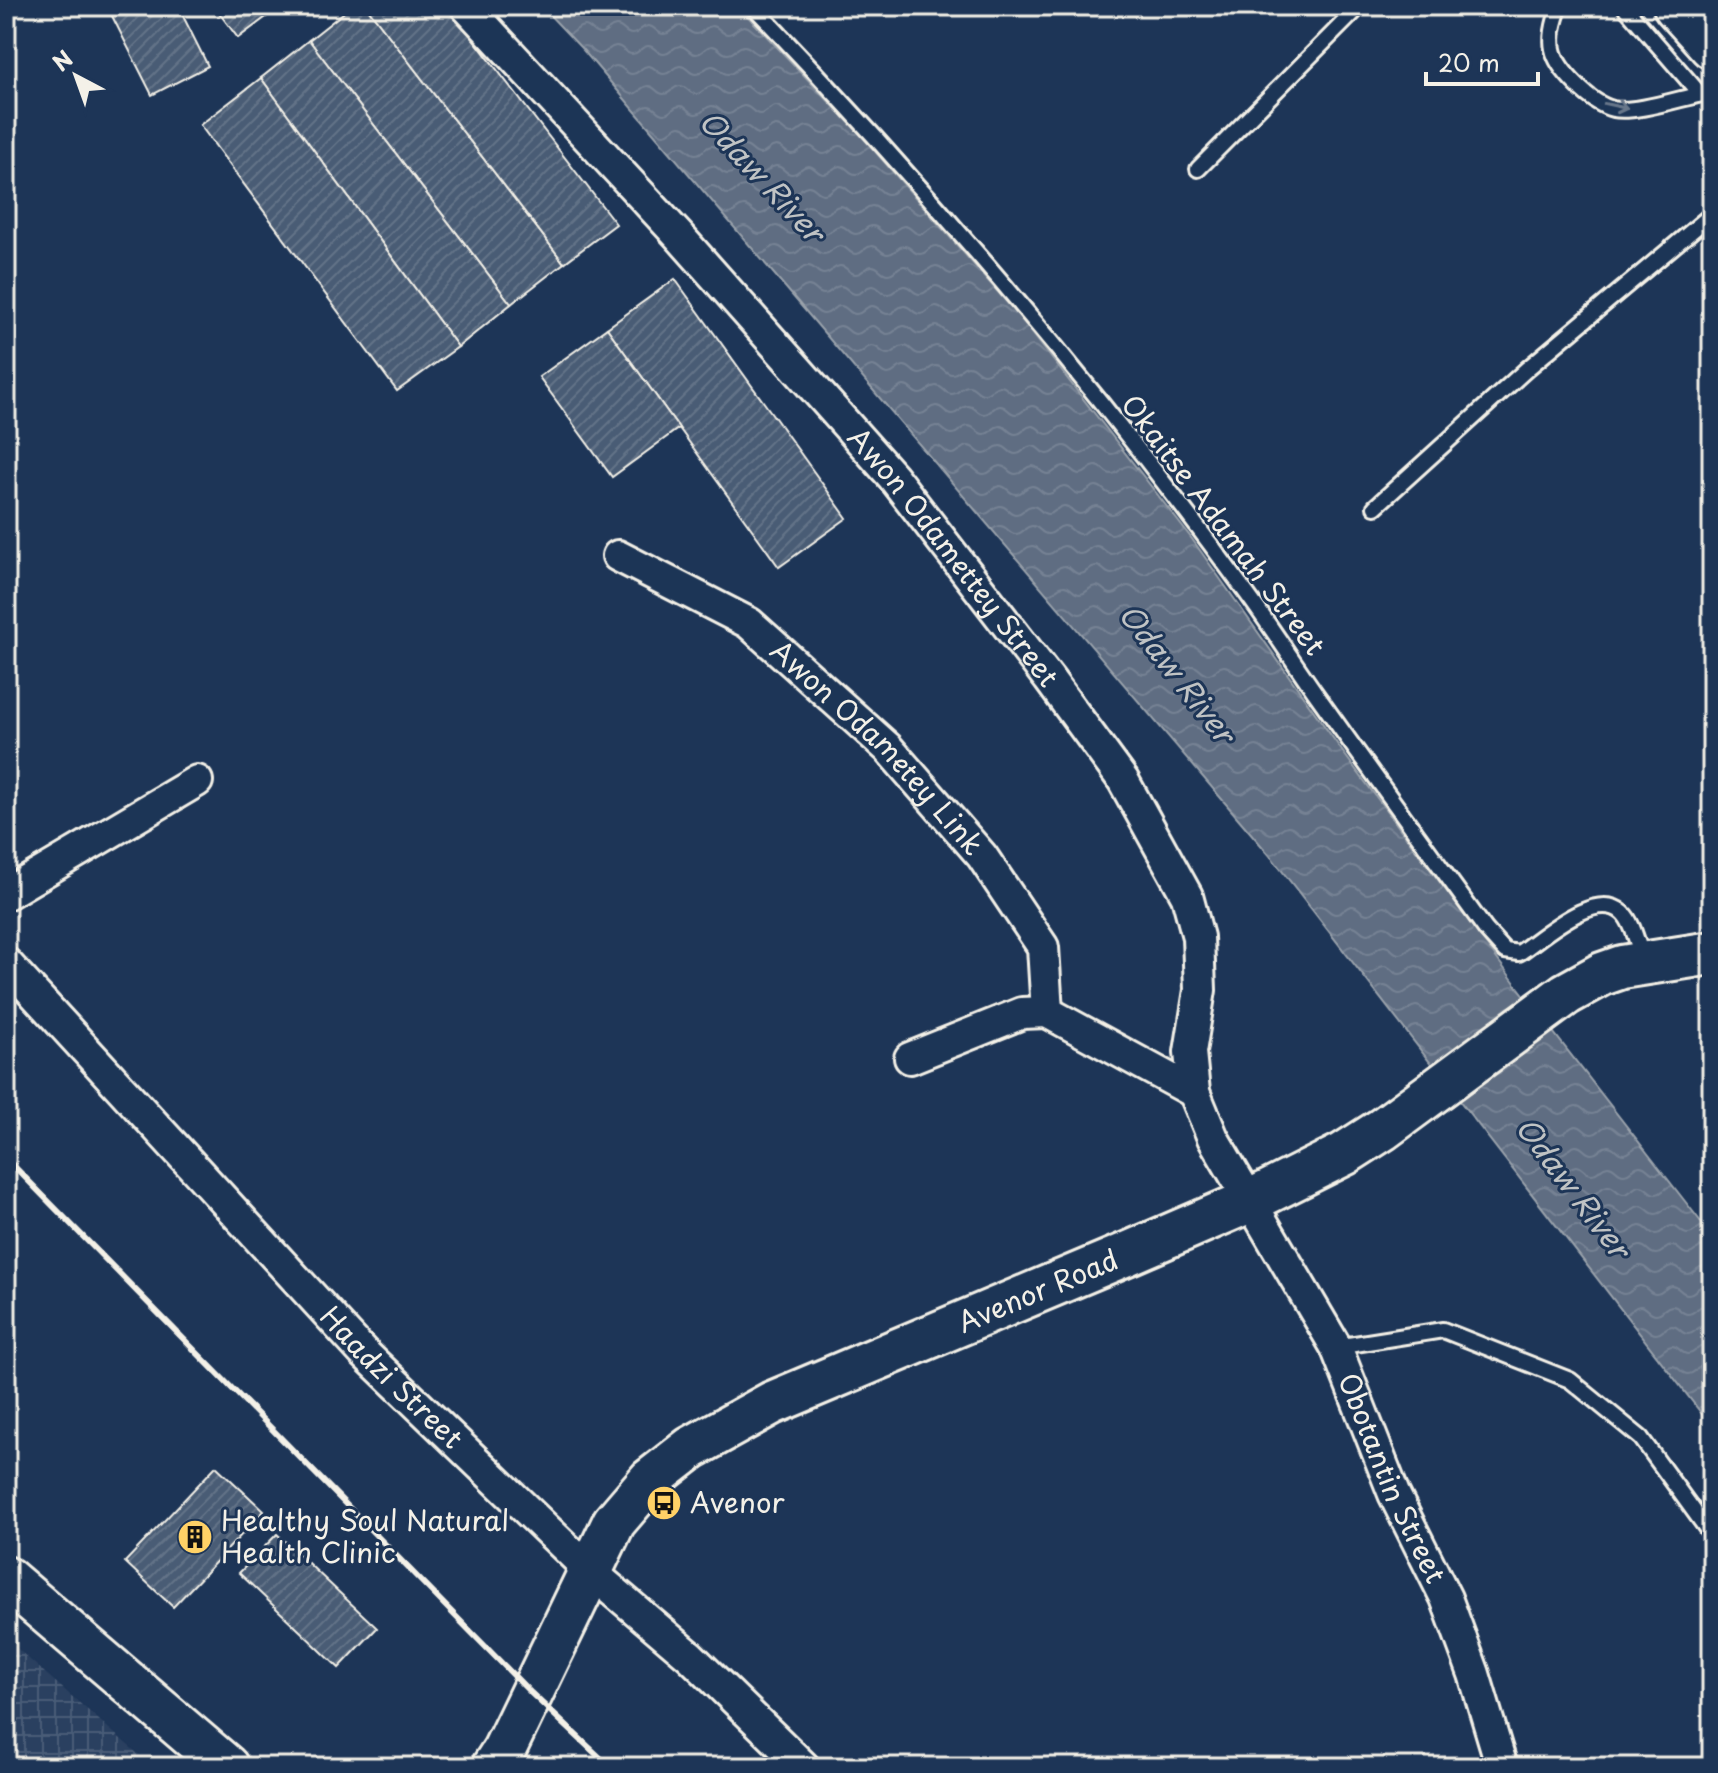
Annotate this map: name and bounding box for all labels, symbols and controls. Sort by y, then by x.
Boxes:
north arrow [36,36,116,116]
scale bar [1426,36,1538,86]
text: N [44,42,79,78]
text: 20 m [1438,44,1500,80]
water label: Odaw River [690,99,839,255]
one-way arrow [1603,100,1628,115]
street label: Okaitse Adamah Street [1111,384,1337,664]
street label: Awon Odamettey Street [838,417,1070,695]
water label: Odaw River [1109,593,1250,755]
street label: Awon Odametey Link [761,629,995,864]
water label: Odaw River [1506,1106,1645,1270]
street label: Avenor Road [951,1237,1124,1343]
street label: Haadzi Street [311,1295,474,1458]
street label: Obotantin Street [1328,1366,1458,1590]
place label: Avenor [690,1480,785,1523]
bus stop icon: Avenor [645,1484,683,1522]
place label: Healthy Soul Natural Health Clinic [221,1498,509,1573]
building icon: Healthy Soul Natural Health Clinic [176,1518,214,1556]

